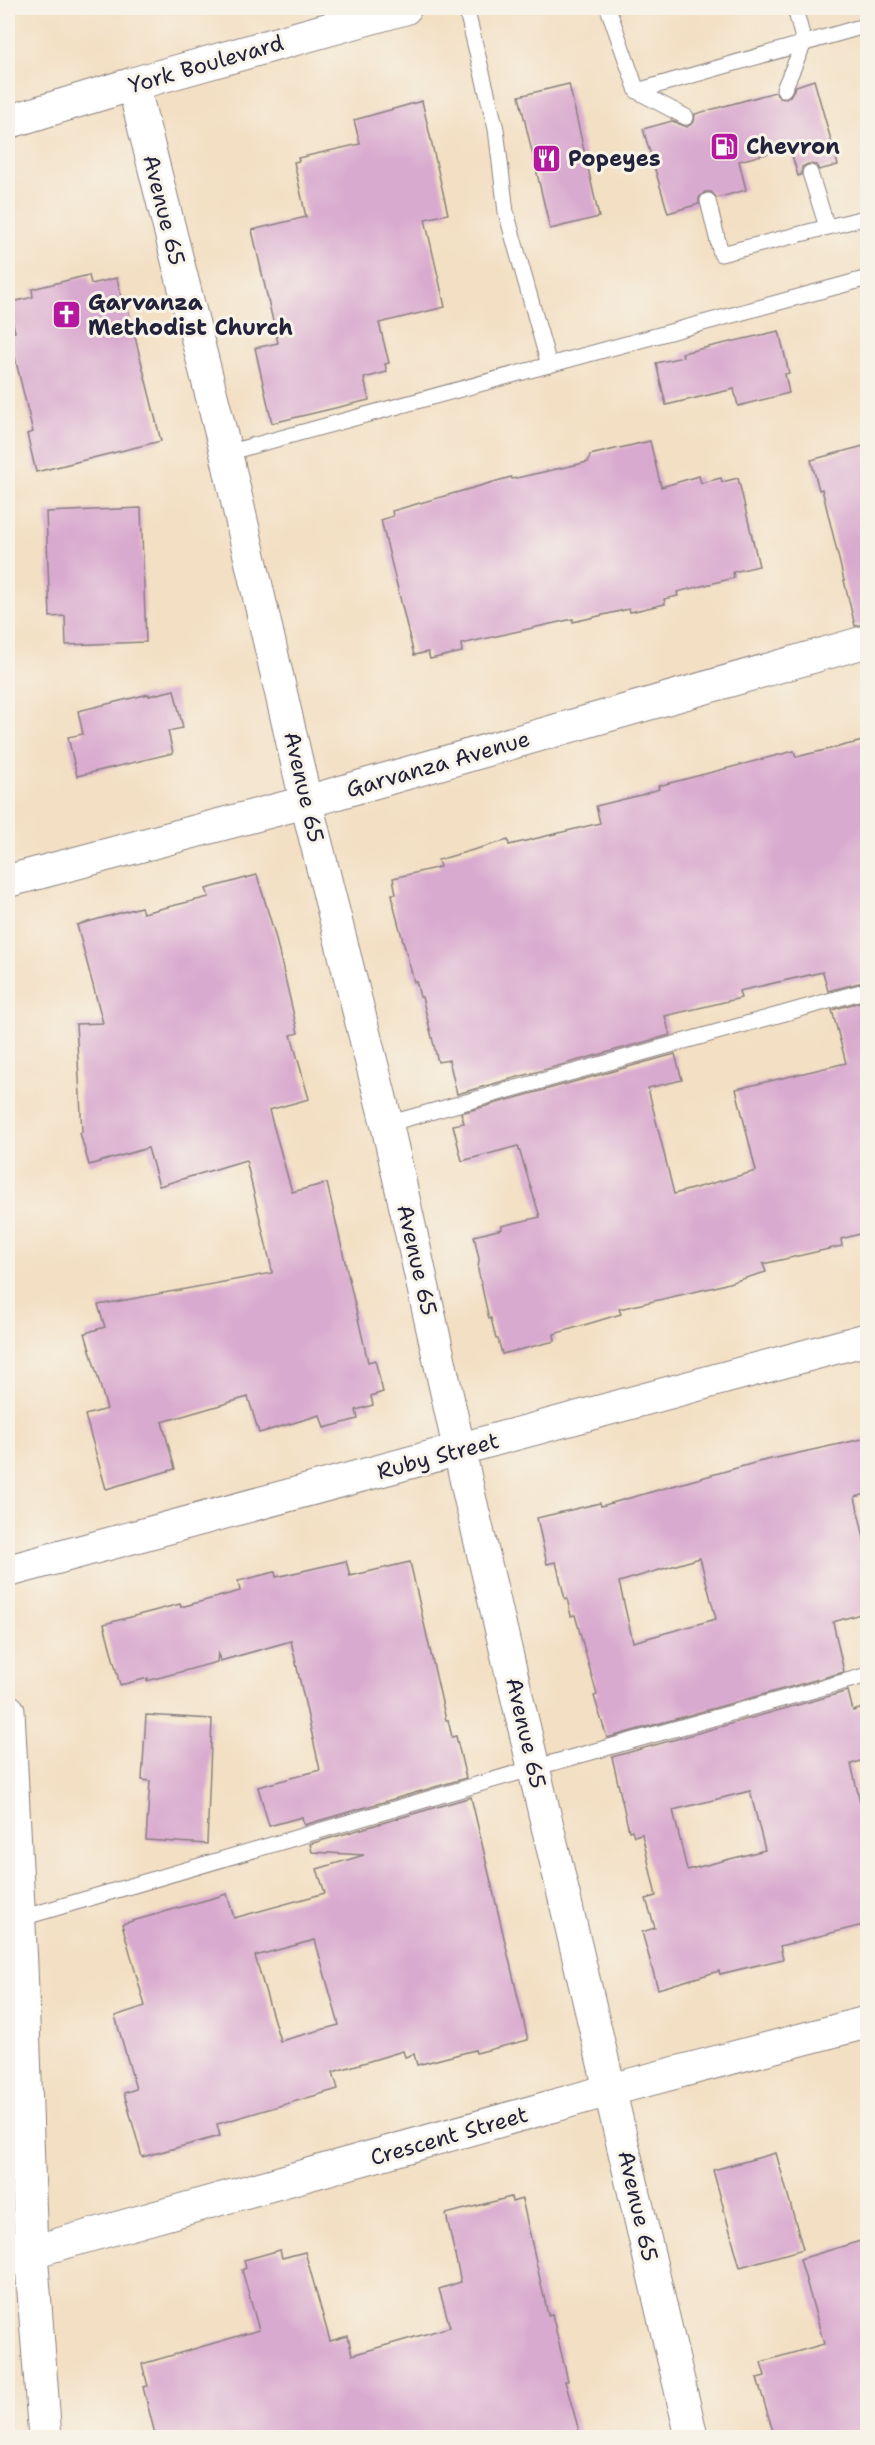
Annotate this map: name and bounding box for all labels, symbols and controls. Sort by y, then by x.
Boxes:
street label: York Boulevard [125,28,287,100]
fuel station icon: Chevron [709,130,741,162]
place label: Chevron [746,132,840,161]
restaurant icon: Popeyes [531,142,563,174]
place label: Popeyes [568,144,660,173]
street label: Avenue 65 [136,152,192,268]
place label: Garvanza Methodist Church [88,288,293,342]
church icon: Garvanza Methodist Church [51,299,83,331]
street label: Garvanza Avenue [343,724,533,804]
street label: Avenue 65 [277,729,331,845]
street label: Avenue 65 [390,1202,444,1318]
street label: Ruby Street [374,1426,502,1486]
street label: Avenue 65 [499,1675,553,1791]
street label: Crescent Street [367,2100,531,2172]
street label: Avenue 65 [611,2148,665,2264]

